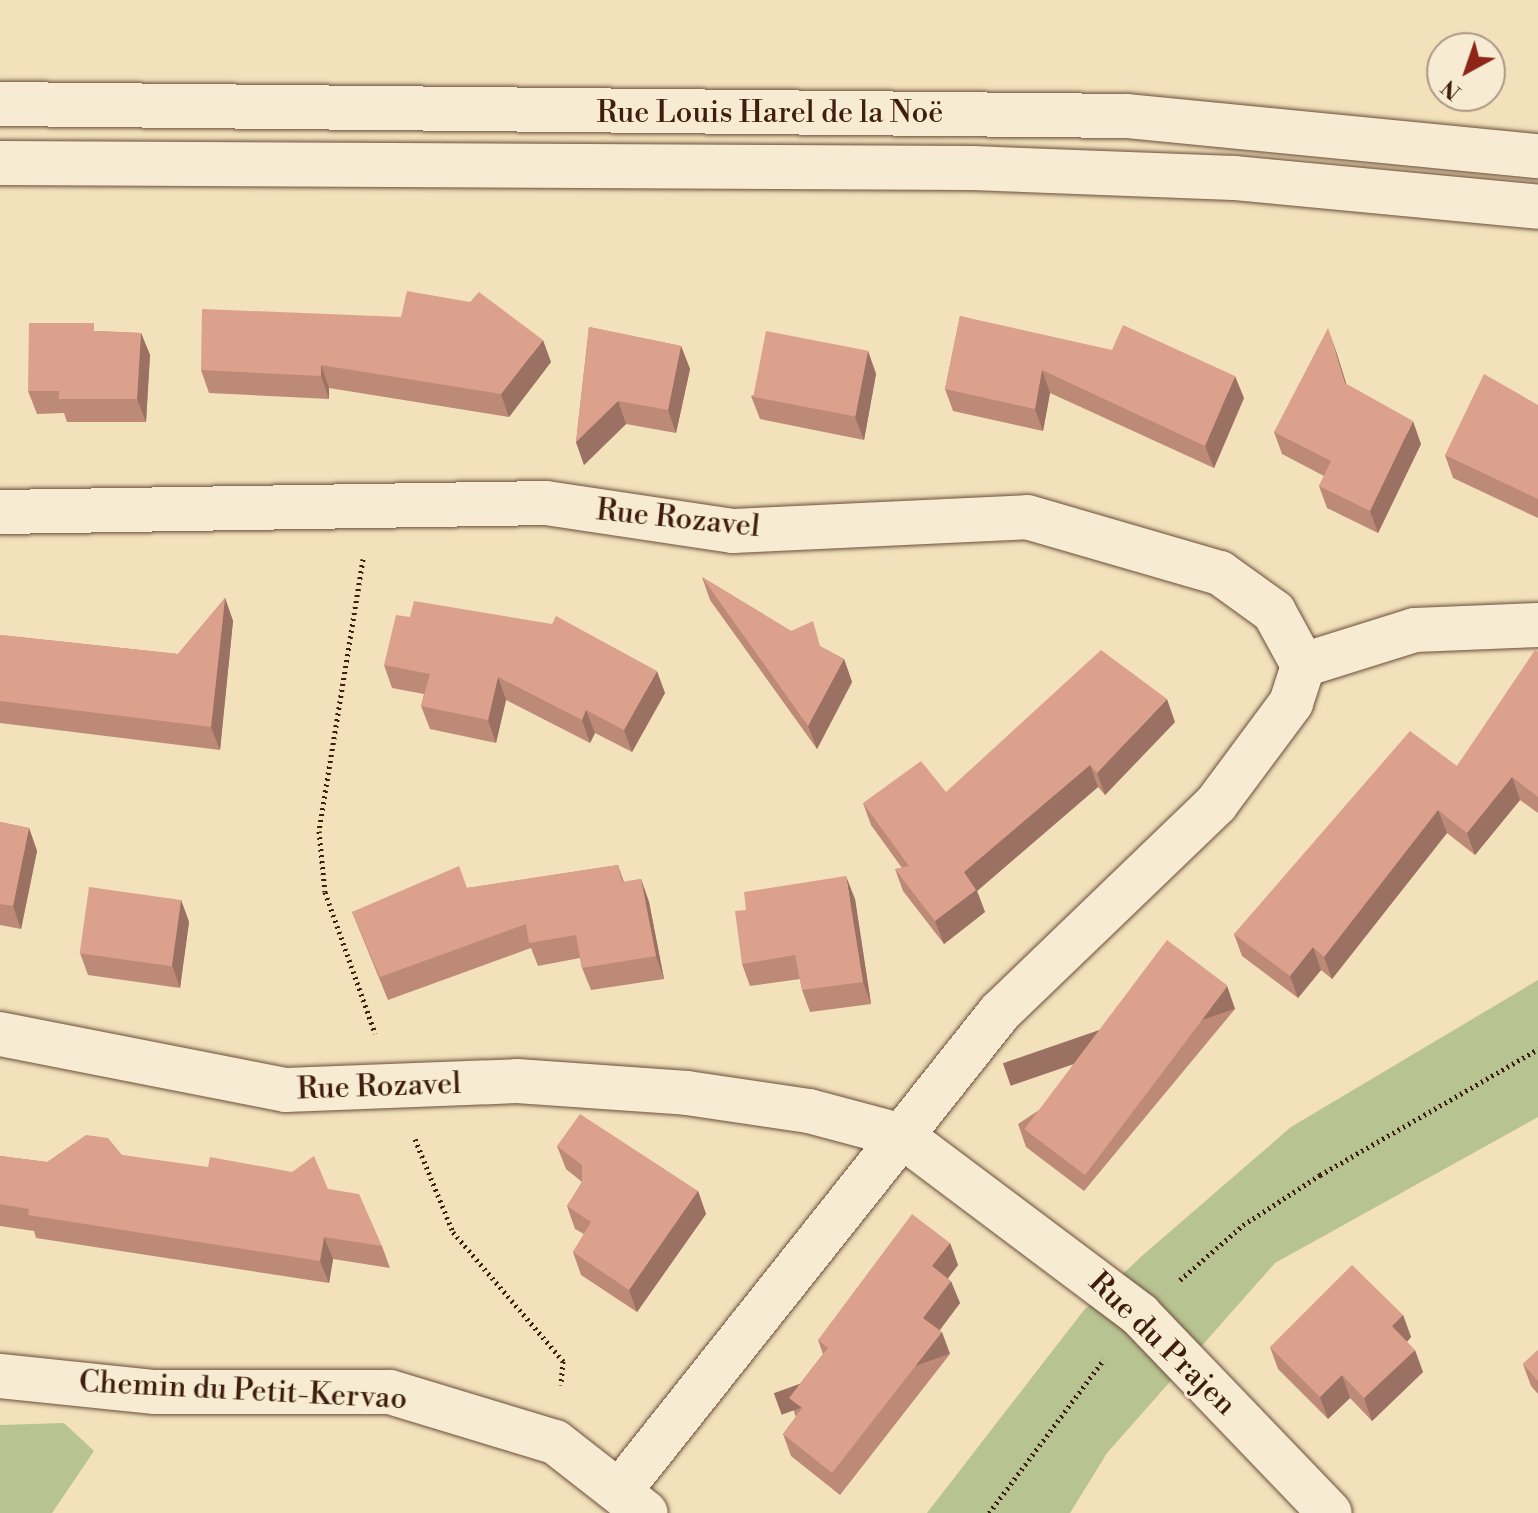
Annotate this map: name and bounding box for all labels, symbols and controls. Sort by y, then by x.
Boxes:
north arrow [1426,32,1506,112]
text: N [1436,73,1467,105]
street label: Rue Louis Harel de la Noë [597,95,943,131]
street label: Rue Rozavel [594,493,762,545]
street label: Rue Rozavel [296,1066,462,1108]
street label: Rue du Prajen [1081,1265,1243,1423]
street label: Chemin du Petit-Kervao [78,1364,408,1418]

